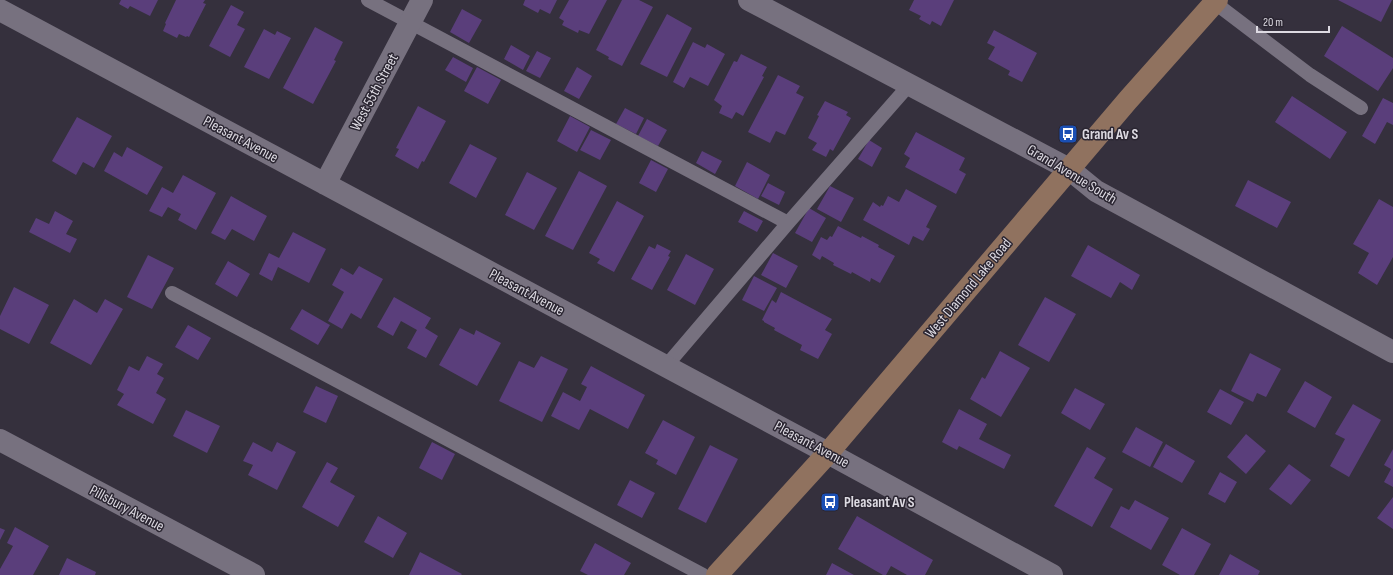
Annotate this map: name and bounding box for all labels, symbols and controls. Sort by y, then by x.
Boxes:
scale bar [1257,8,1329,34]
text: 20 m [1263,15,1283,30]
street label: West 55th Street [346,50,403,134]
street label: Pleasant Avenue [200,112,282,167]
bus stop icon: Grand Av S [1057,123,1079,145]
place label: Grand Av S [1082,125,1138,144]
street label: Grand Avenue South [1023,140,1120,209]
street label: West Diamond Lake Road [921,234,1016,342]
street label: Pleasant Avenue [486,265,568,320]
street label: Pleasant Avenue [771,417,853,472]
street label: Pillsbury Avenue [86,481,167,536]
bus stop icon: Pleasant Av S [819,491,841,513]
place label: Pleasant Av S [844,493,915,512]

